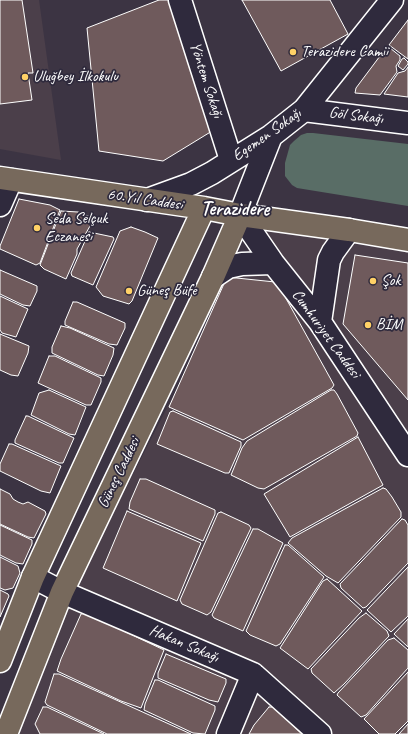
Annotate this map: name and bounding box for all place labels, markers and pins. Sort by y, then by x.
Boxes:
place label: Terazidere Camii [301,42,388,62]
marker: Terazidere Camii [288,47,298,57]
place label: Uluğbey İlkokulu [33,67,118,87]
marker: Uluğbey İlkokulu [20,72,30,82]
place label: Seda Selçuk Eczanesi [45,209,107,247]
marker: Seda Selçuk Eczanesi [32,223,42,233]
place label: Şok [381,271,400,291]
marker: Şok [368,276,378,286]
place label: Güneş Büfe [137,281,197,301]
marker: Güneş Büfe [124,286,134,296]
place label: BİM [376,315,402,335]
marker: BİM [363,320,373,330]

